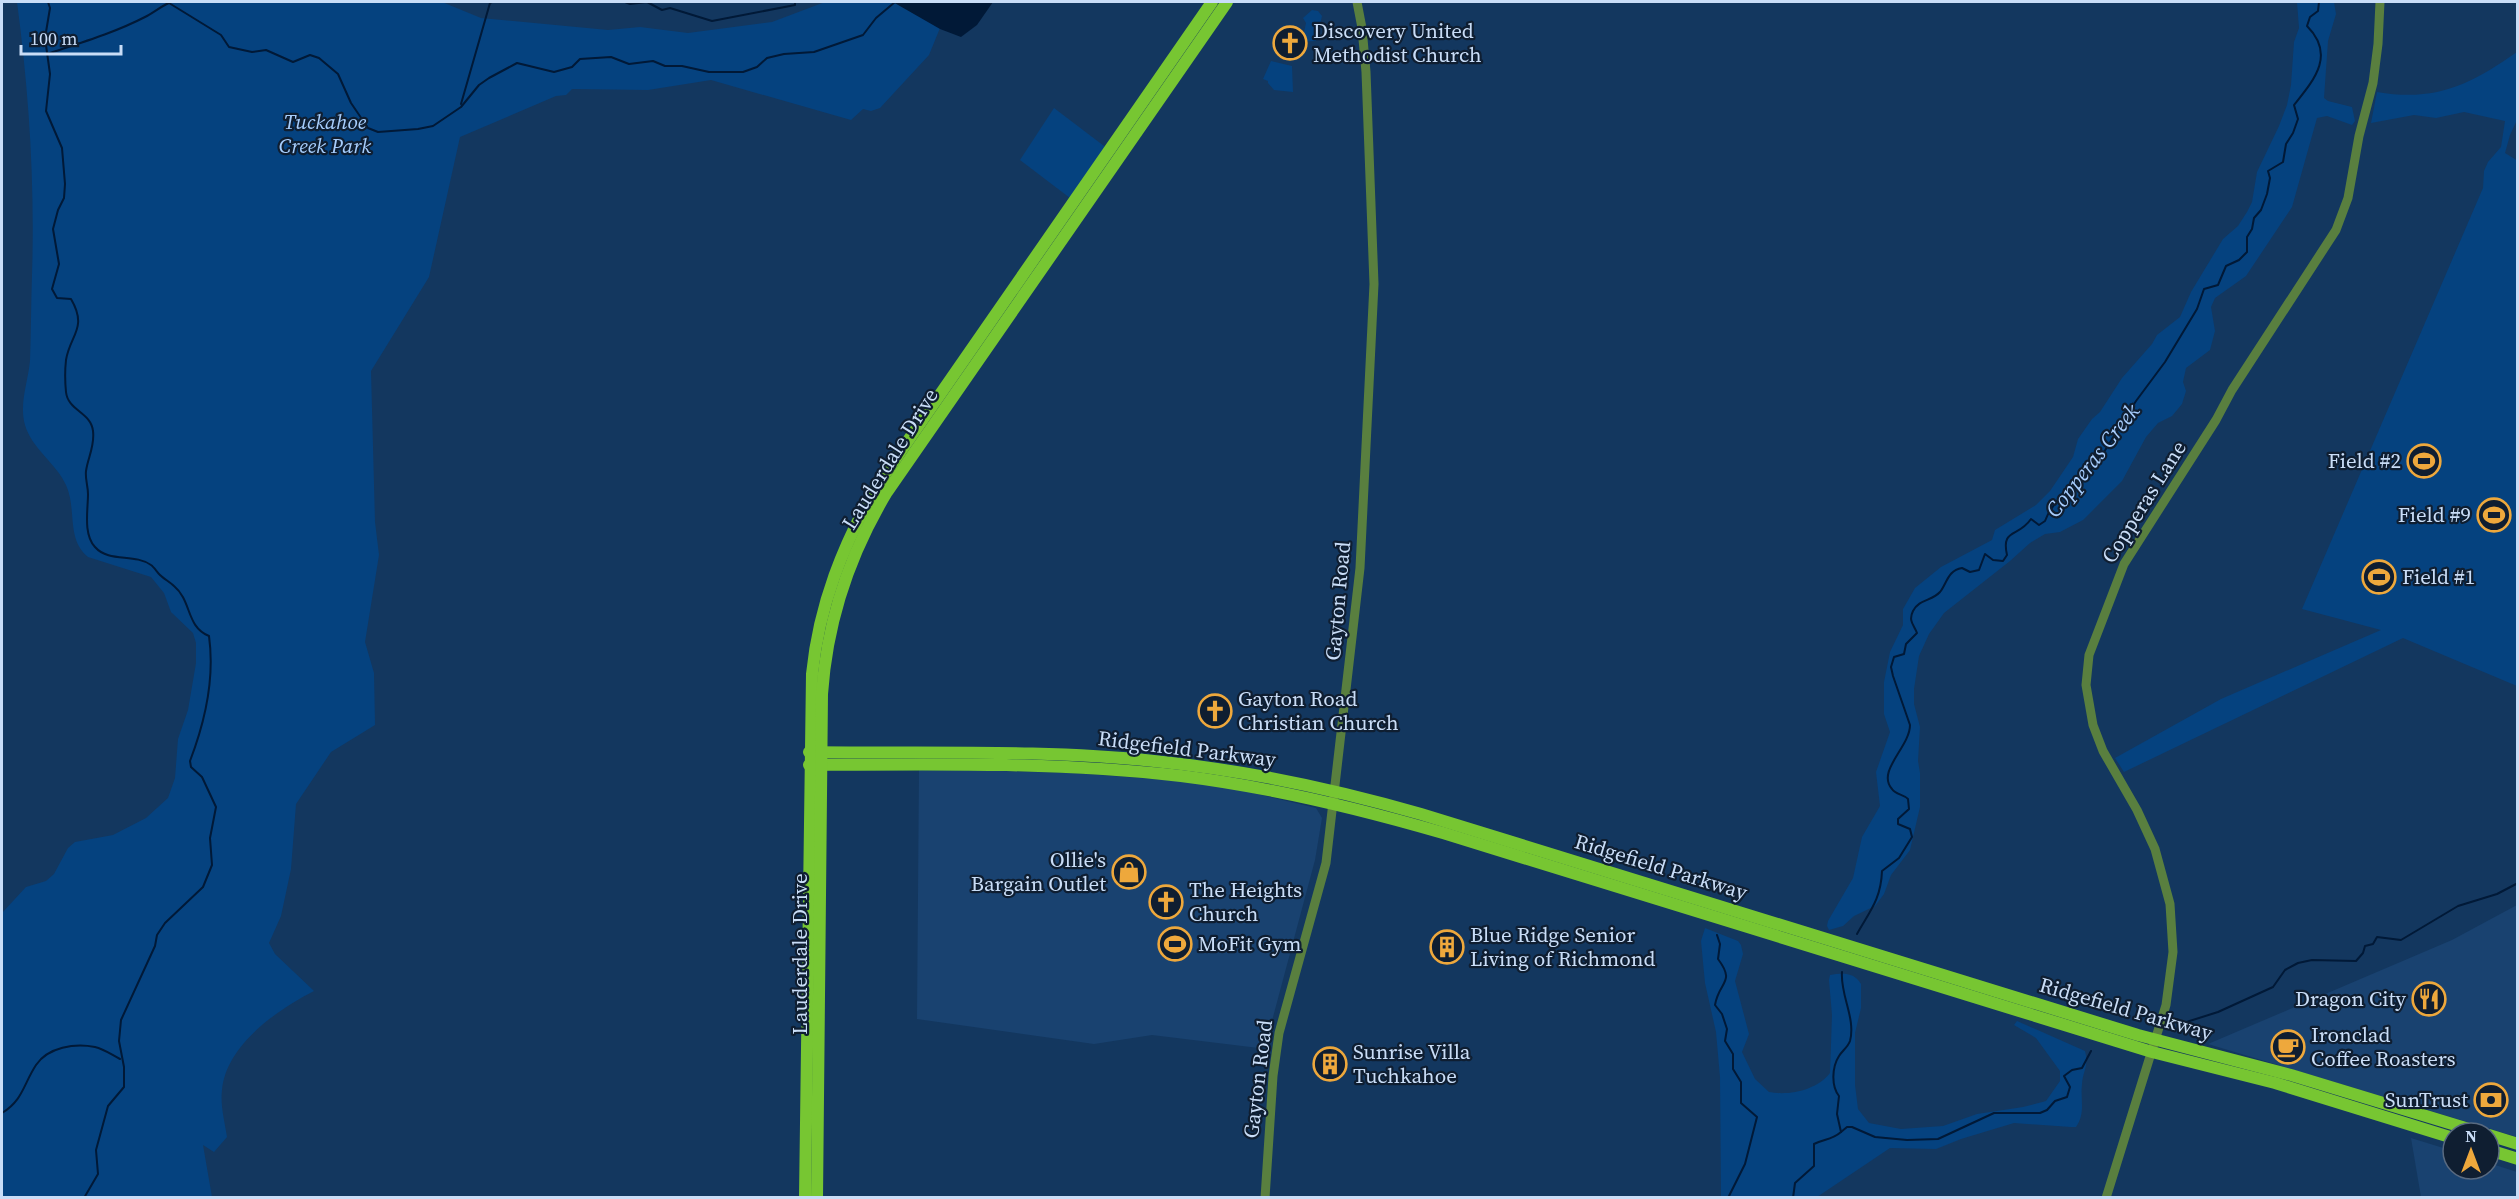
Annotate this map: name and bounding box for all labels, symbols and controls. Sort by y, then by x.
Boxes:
place label: Discovery United Methodist Church [1313,16,1482,69]
scale bar [21,18,122,56]
church icon: Discovery United Methodist Church [1272,25,1308,61]
text: 100 m [30,26,77,51]
park label: Tuckahoe Creek Park [279,107,371,160]
street label: Lauderdale Drive [835,383,945,535]
water label: Copperas Creek [2038,396,2146,523]
street label: Copperas Lane [2094,435,2193,569]
sports icon: Field #2 [2406,443,2442,479]
place label: Field #2 [2328,446,2401,475]
sports icon: Field #9 [2476,497,2512,533]
place label: Field #9 [2398,500,2471,529]
street label: Gayton Road [1318,540,1357,662]
sports icon: Field #1 [2361,559,2397,595]
place label: Field #1 [2402,562,2475,591]
place label: Gayton Road Christian Church [1238,684,1399,737]
church icon: Gayton Road Christian Church [1197,693,1233,729]
street label: Ridgefield Parkway [1096,723,1278,774]
street label: Ridgefield Parkway [1571,826,1751,907]
place label: Ollie's Bargain Outlet [971,845,1106,898]
shop icon: Ollie's Bargain Outlet [1111,854,1147,890]
street label: Lauderdale Drive [785,873,814,1035]
place label: The Heights Church [1189,875,1302,928]
church icon: The Heights Church [1148,884,1184,920]
place label: Blue Ridge Senior Living of Richmond [1470,920,1655,973]
sports icon: MoFit Gym [1157,926,1193,962]
place label: MoFit Gym [1198,929,1302,958]
building icon: Blue Ridge Senior Living of Richmond [1429,929,1465,965]
street label: Ridgefield Parkway [2036,970,2216,1047]
restaurant icon: Dragon City [2411,981,2447,1017]
place label: Dragon City [2295,984,2406,1013]
street label: Gayton Road [1236,1018,1279,1140]
place label: Ironclad Coffee Roasters [2311,1020,2456,1073]
cafe icon: Ironclad Coffee Roasters [2270,1029,2306,1065]
place label: Sunrise Villa Tuchkahoe [1353,1037,1471,1090]
building icon: Sunrise Villa Tuchkahoe [1312,1046,1348,1082]
bank icon: SunTrust [2473,1082,2509,1118]
place label: SunTrust [2385,1085,2468,1114]
north arrow [2441,1121,2501,1181]
text: N [2465,1125,2477,1147]

